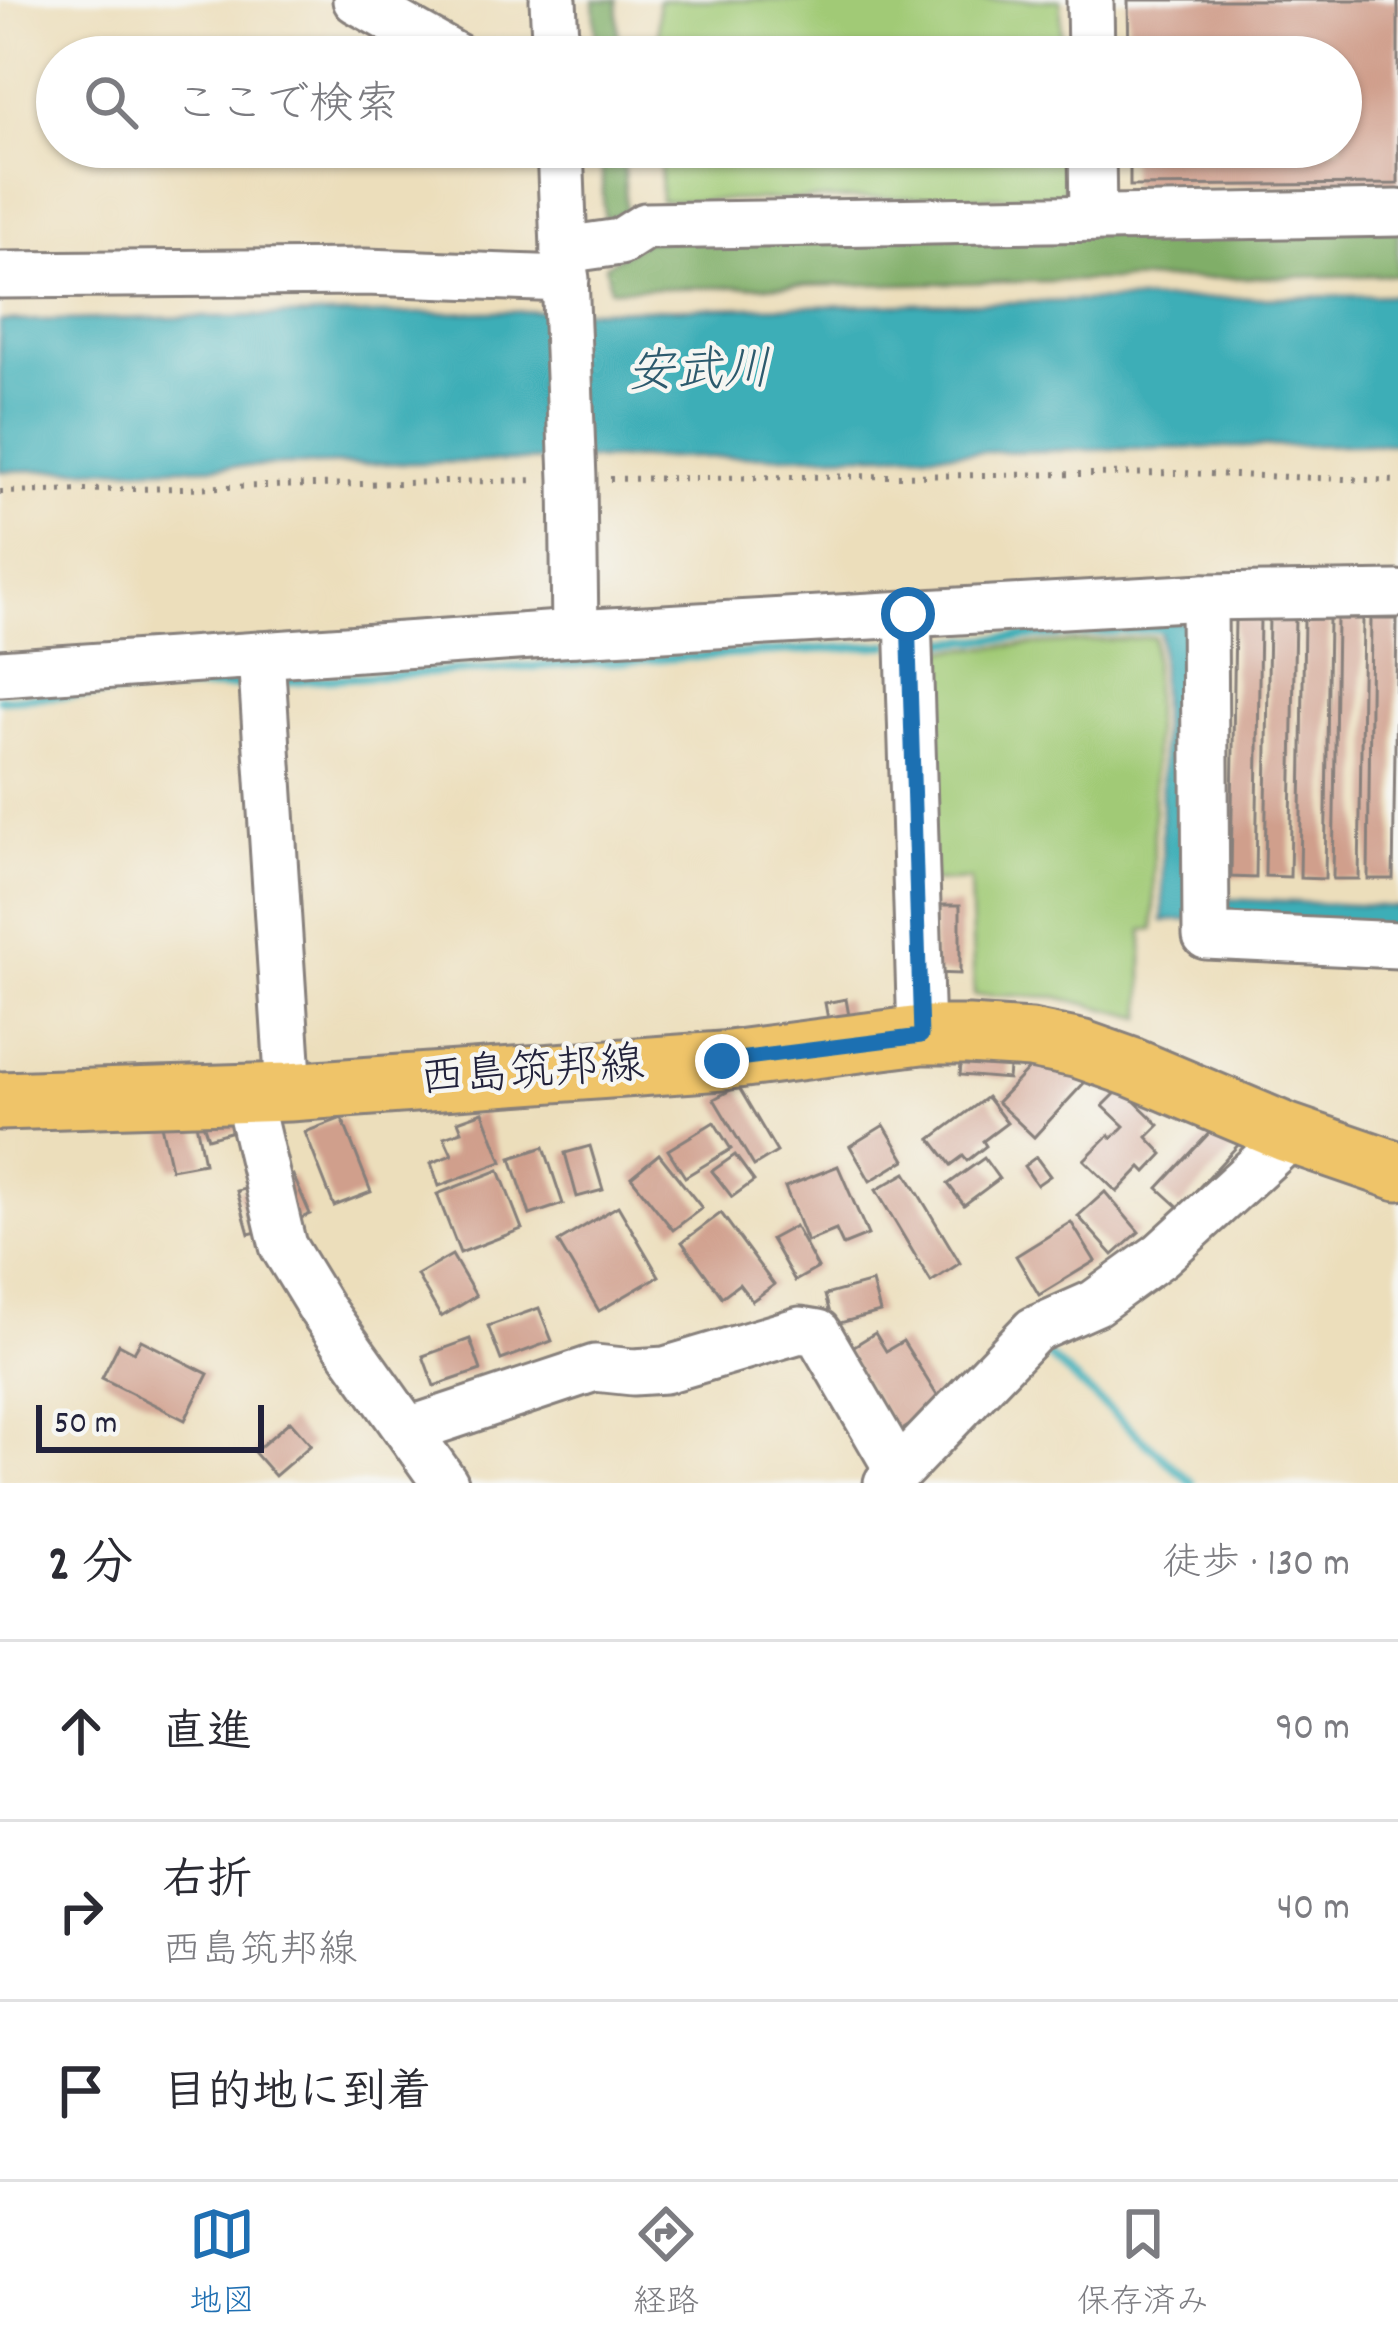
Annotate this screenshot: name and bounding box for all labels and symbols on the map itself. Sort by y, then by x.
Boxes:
water label: 安武川 [626,339,772,411]
route start [881,587,935,641]
route end [695,1034,749,1088]
street label: 西島筑邦線 [418,1035,646,1115]
scale bar [36,1399,264,1452]

